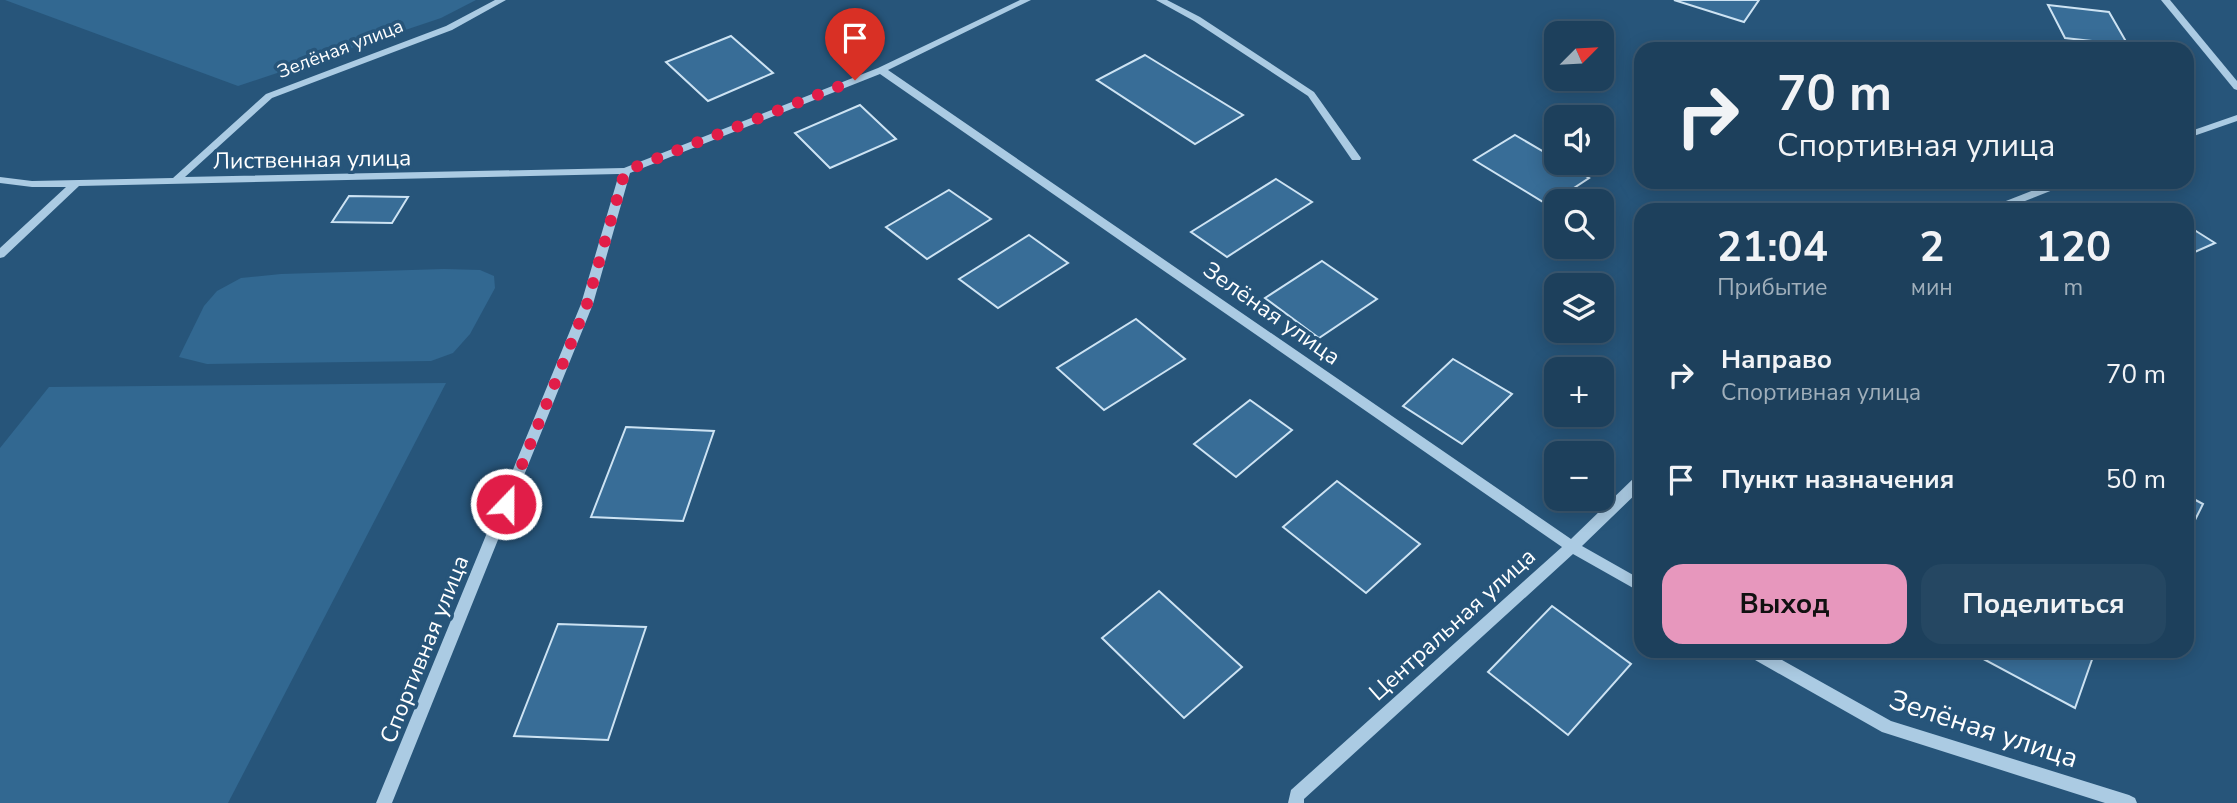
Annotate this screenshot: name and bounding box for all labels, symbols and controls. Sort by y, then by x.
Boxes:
pin [825,8,885,80]
street label: Зелёная улица [274,13,407,85]
icon: arrive [836,19,874,57]
north arrow [1544,21,1614,91]
map controls [1544,21,1614,511]
text: 70 m [1777,60,1892,127]
icon: right [1662,70,1753,161]
button: sound [1544,105,1614,175]
text: Спортивная улица [1777,124,2055,167]
street label: Лиственная улица [213,142,411,177]
button: search [1544,189,1614,259]
text: 21:04 [1717,219,1828,276]
text: 2 [1919,219,1944,276]
text: 120 [2036,219,2111,276]
street label: Зелёная улица [1197,254,1347,372]
text: Прибытие [1717,272,1828,303]
text: мин [1911,272,1953,303]
text: m [2064,272,2083,303]
button: layers [1544,273,1614,343]
text: Направо [1721,342,1832,377]
icon: right [1662,356,1700,394]
button: + [1544,357,1614,427]
text: 70 m [2106,357,2166,392]
text: Спортивная улица [1721,377,1921,408]
button: − [1544,441,1614,511]
icon: arrive [1662,461,1700,499]
text: Пункт назначения [1721,462,1954,497]
text: 50 m [2106,462,2166,497]
position arrow [469,467,543,541]
street label: Центральная улица [1362,541,1542,708]
street label: Спортивная улица [373,551,476,748]
button: Выход [1662,564,1907,644]
button: Поделиться [1921,564,2166,644]
street label: Зелёная улица [1884,681,2083,777]

